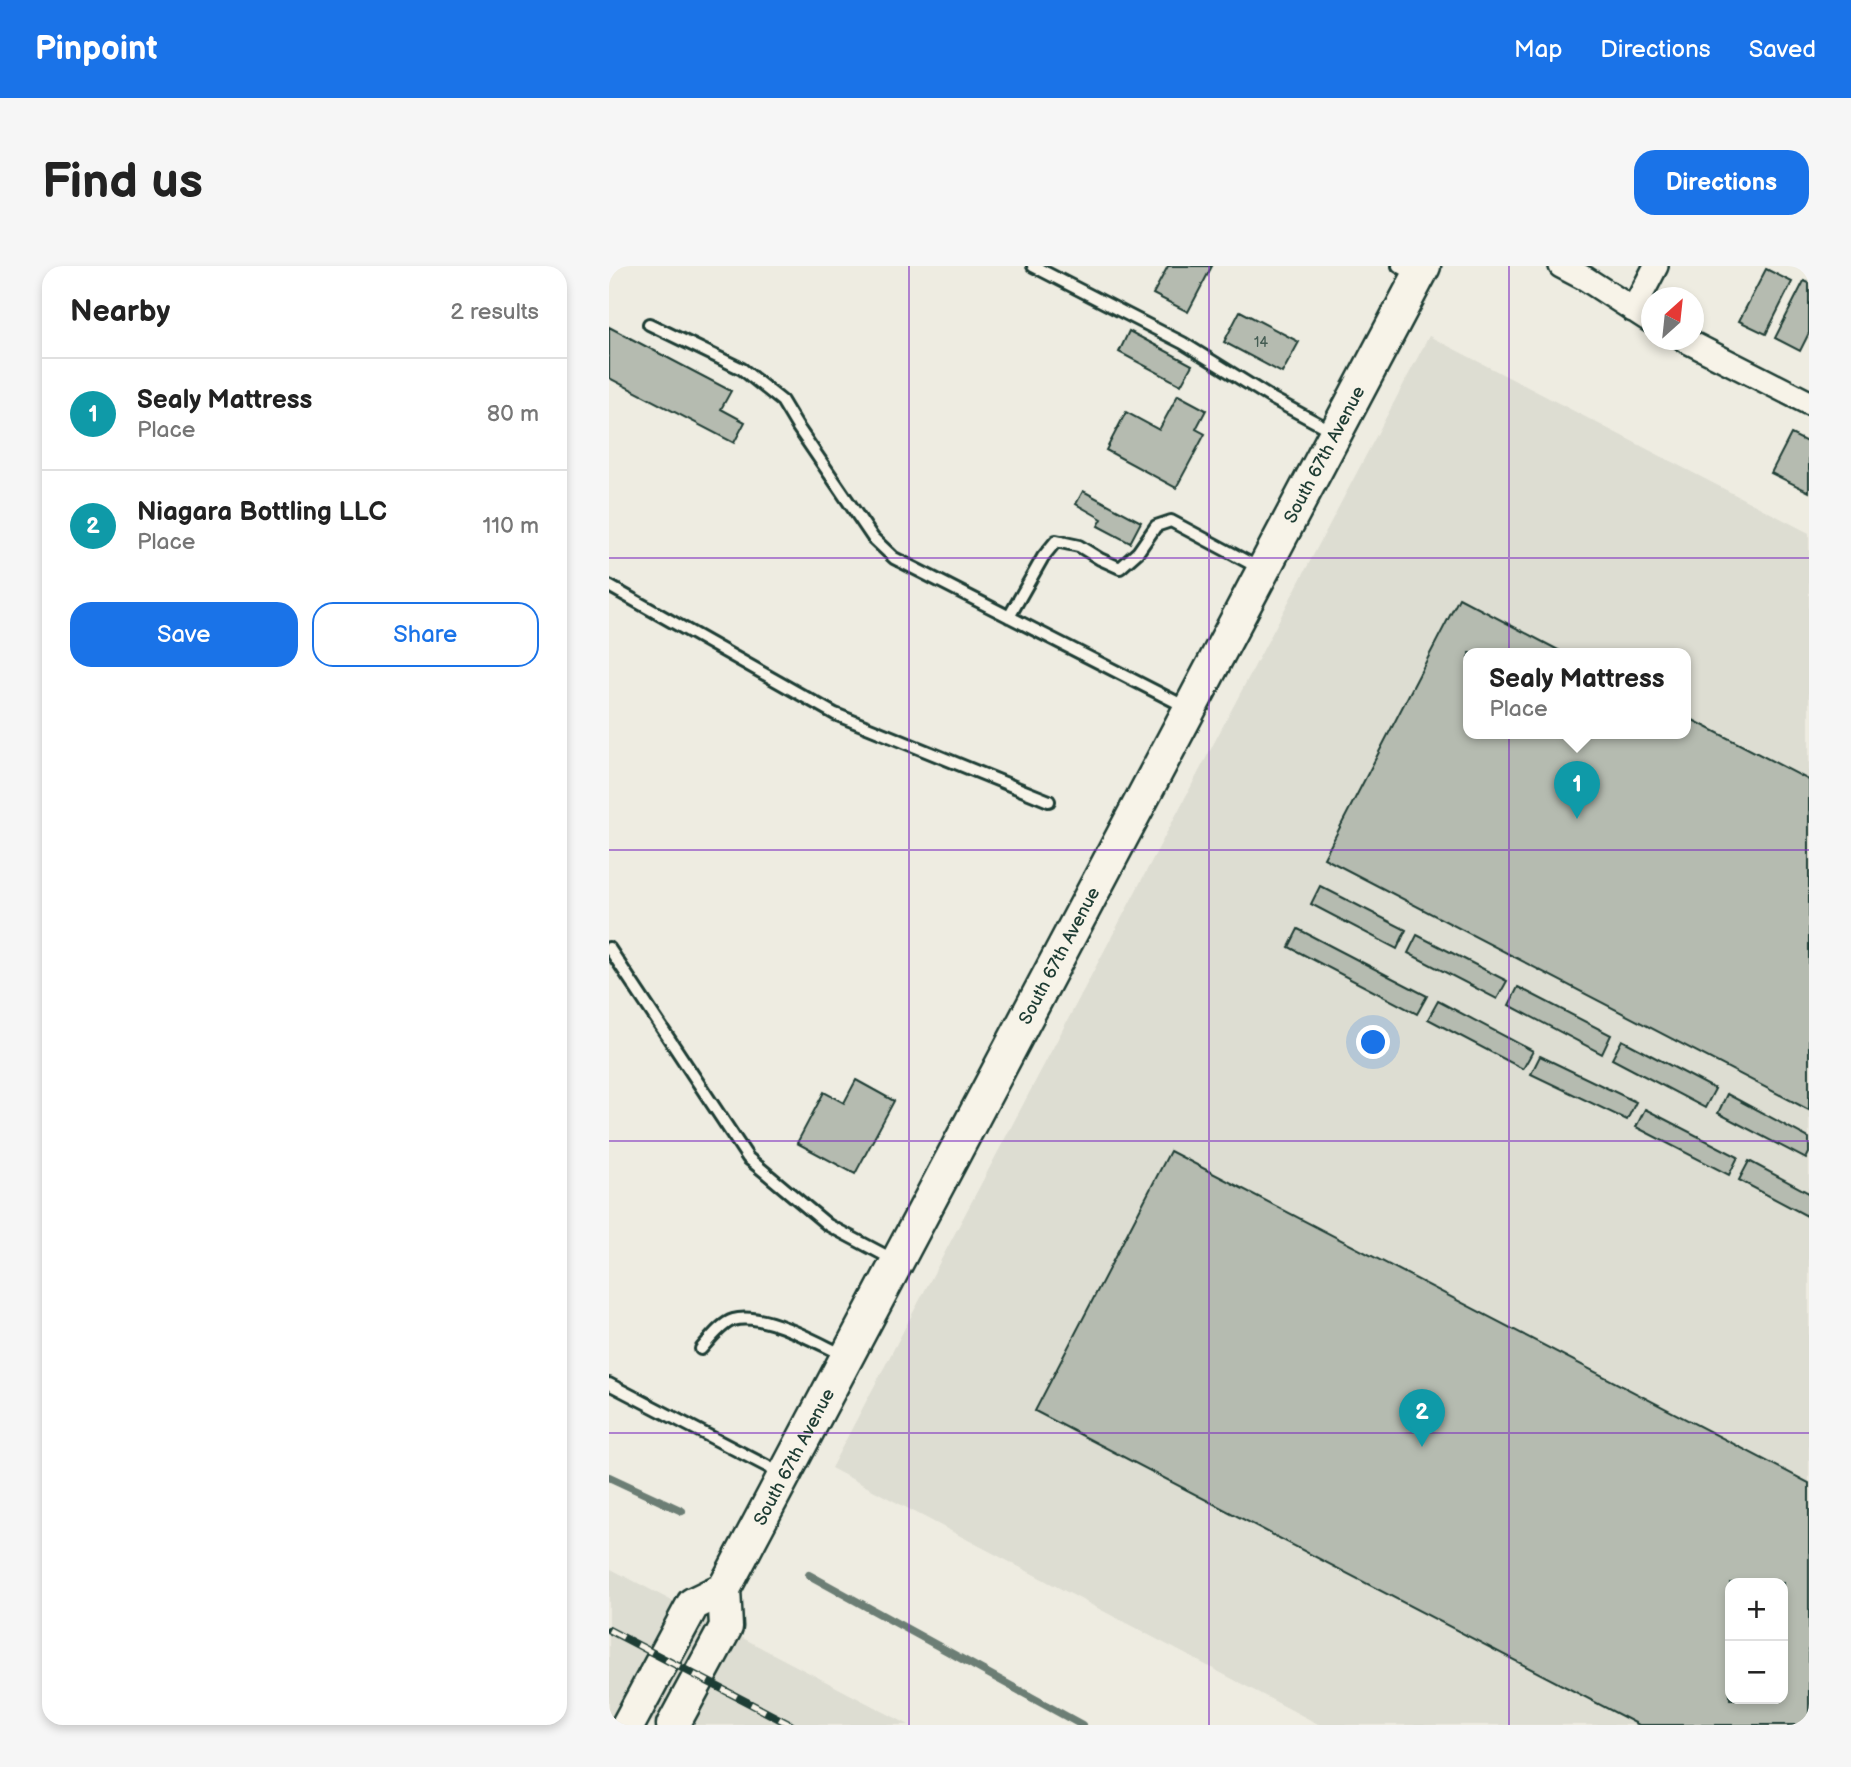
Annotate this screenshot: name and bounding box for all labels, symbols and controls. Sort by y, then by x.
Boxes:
text: Pinpoint [35,29,157,69]
text: Map [1514,35,1562,64]
text: Directions [1600,35,1711,64]
text: Saved [1749,35,1816,64]
button: Directions [1634,150,1809,215]
text: Find us [42,153,203,212]
north arrow [1641,287,1704,350]
text: Nearby [70,294,170,330]
text: 2 results [450,298,539,326]
house number: 14 [1254,334,1268,351]
street label: South 67th Avenue [1280,382,1370,527]
text: Sealy Mattress [137,385,312,416]
text: 1 [88,400,98,428]
text: 80 m [487,400,539,428]
text: Place [137,416,195,444]
text: Niagara Bottling LLC [137,497,387,528]
text: 2 [86,512,100,540]
text: 110 m [482,512,539,540]
text: Place [137,528,195,556]
button: Save [70,602,298,667]
button: Share [312,602,539,667]
popup [1463,648,1691,739]
text: Sealy Mattress [1489,664,1665,695]
text: Place [1489,695,1548,723]
pin: 1 [1554,761,1600,819]
street label: South 67th Avenue [1015,884,1105,1028]
your location [1356,1025,1390,1059]
street label: South 67th Avenue [750,1385,839,1529]
pin: 2 [1399,1389,1445,1447]
map controls [1725,1578,1788,1704]
button: + [1725,1578,1788,1641]
button: − [1725,1641,1788,1704]

